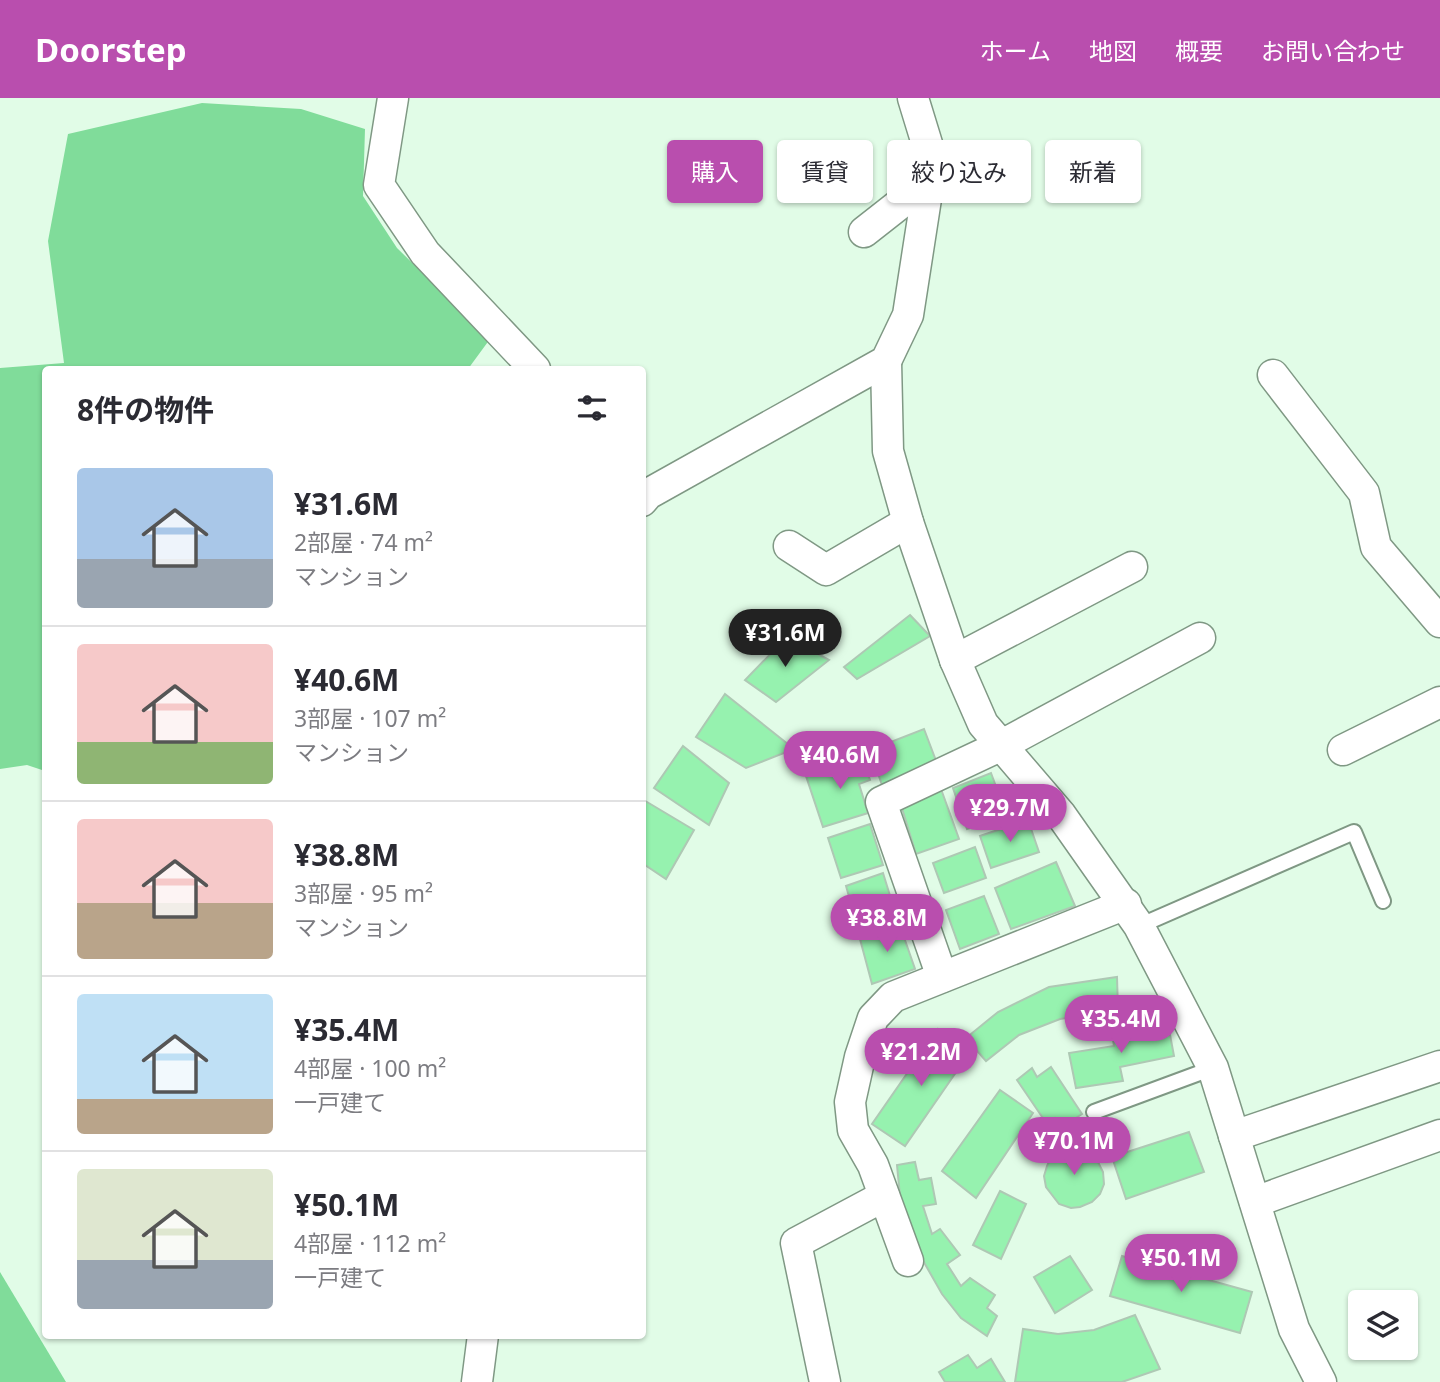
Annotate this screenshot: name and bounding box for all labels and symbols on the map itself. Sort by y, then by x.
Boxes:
pin: ¥31.6M [728,610,842,669]
pin: ¥40.6M [783,732,897,791]
pin: ¥29.7M [953,784,1067,844]
pin: ¥38.8M [830,894,944,954]
pin: ¥35.4M [1064,996,1178,1055]
pin: ¥21.2M [864,1028,978,1088]
pin: ¥70.1M [1017,1118,1131,1177]
pin: ¥50.1M [1124,1234,1238,1294]

